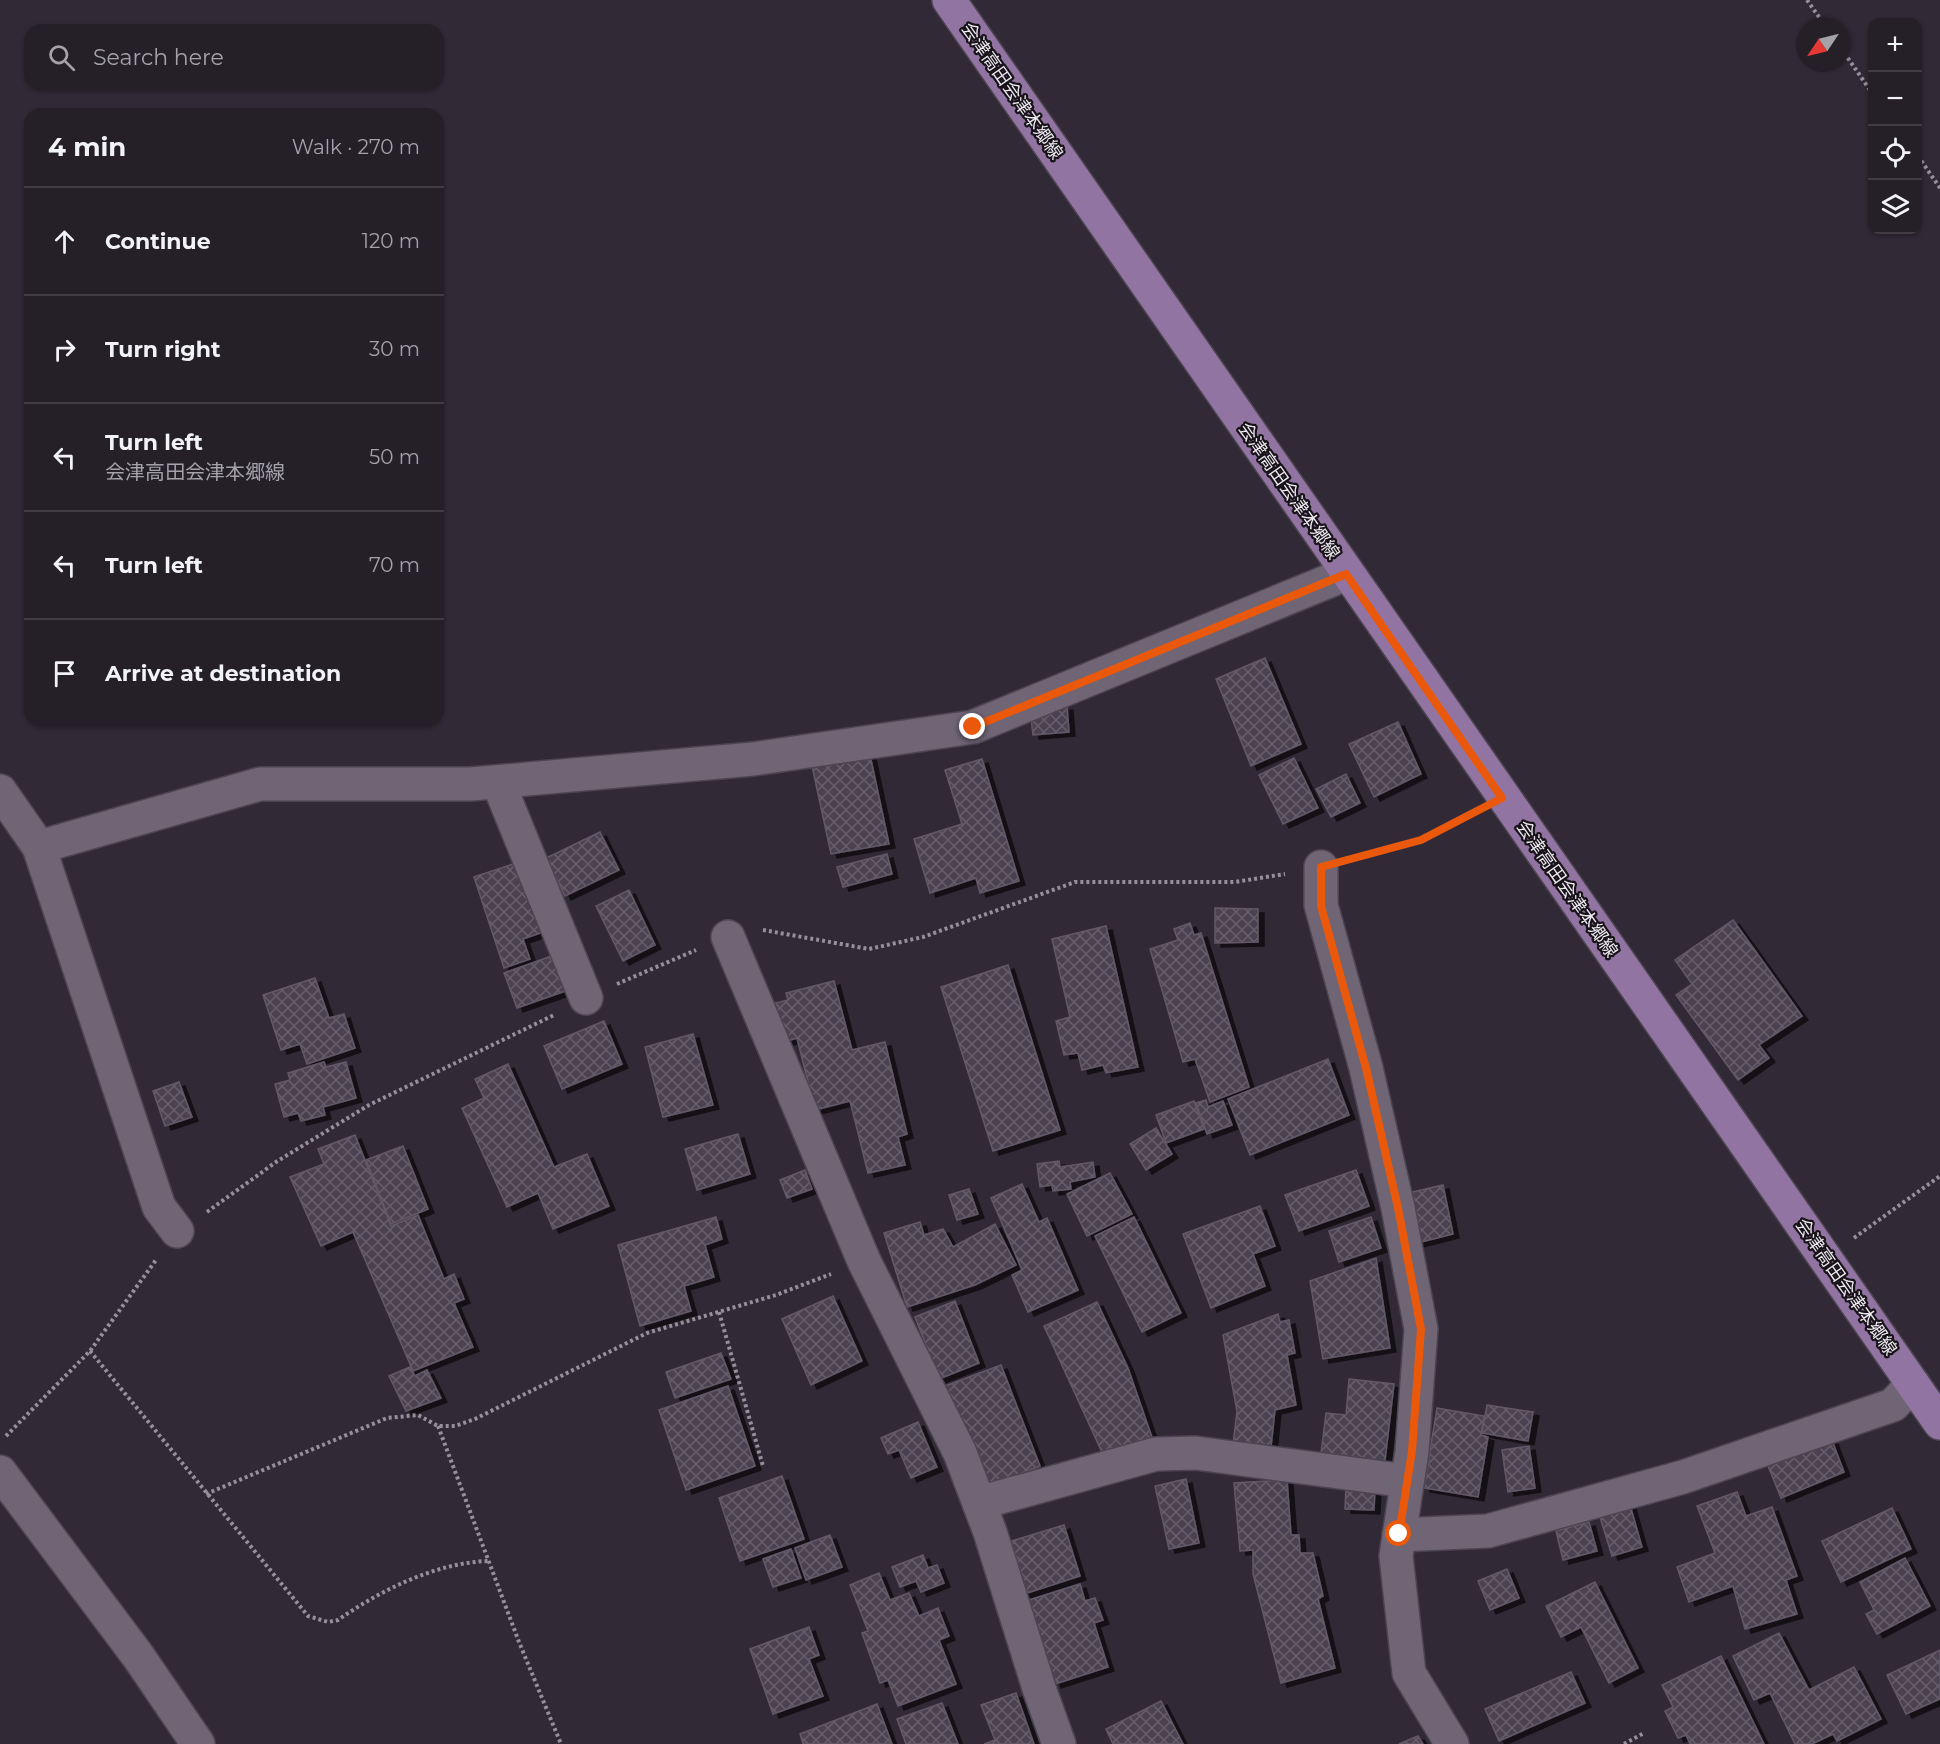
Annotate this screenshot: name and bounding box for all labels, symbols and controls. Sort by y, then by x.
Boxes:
street label: 会津高田会津本郷線 [957,18,1067,164]
north arrow [1796,18,1850,72]
map controls [1868,18,1922,234]
button: + [1868,18,1922,72]
search box [24,24,444,90]
icon: search [45,41,78,74]
text: Search here [93,44,224,71]
button: − [1868,72,1922,126]
button: locate [1868,126,1922,180]
text: 4 min [48,131,126,163]
text: Walk · 270 m [292,135,420,159]
button: layers [1868,180,1922,234]
icon: ahead [48,225,81,258]
text: Continue [105,228,211,255]
text: 120 m [362,229,420,253]
icon: right [48,333,81,366]
text: Turn right [105,336,220,363]
text: 30 m [369,337,420,361]
street label: 会津高田会津本郷線 [1234,418,1344,564]
text: Turn left [105,429,203,456]
icon: left [48,441,81,474]
text: 50 m [369,445,420,469]
text: 会津高田会津本郷線 [105,460,285,484]
icon: left [48,549,81,582]
text: Turn left [105,552,203,579]
text: 70 m [369,553,420,577]
icon: arrive [48,657,81,690]
text: Arrive at destination [105,660,341,687]
route end [959,713,985,739]
street label: 会津高田会津本郷線 [1512,816,1622,962]
street label: 会津高田会津本郷線 [1791,1214,1901,1360]
route start [1385,1520,1411,1546]

